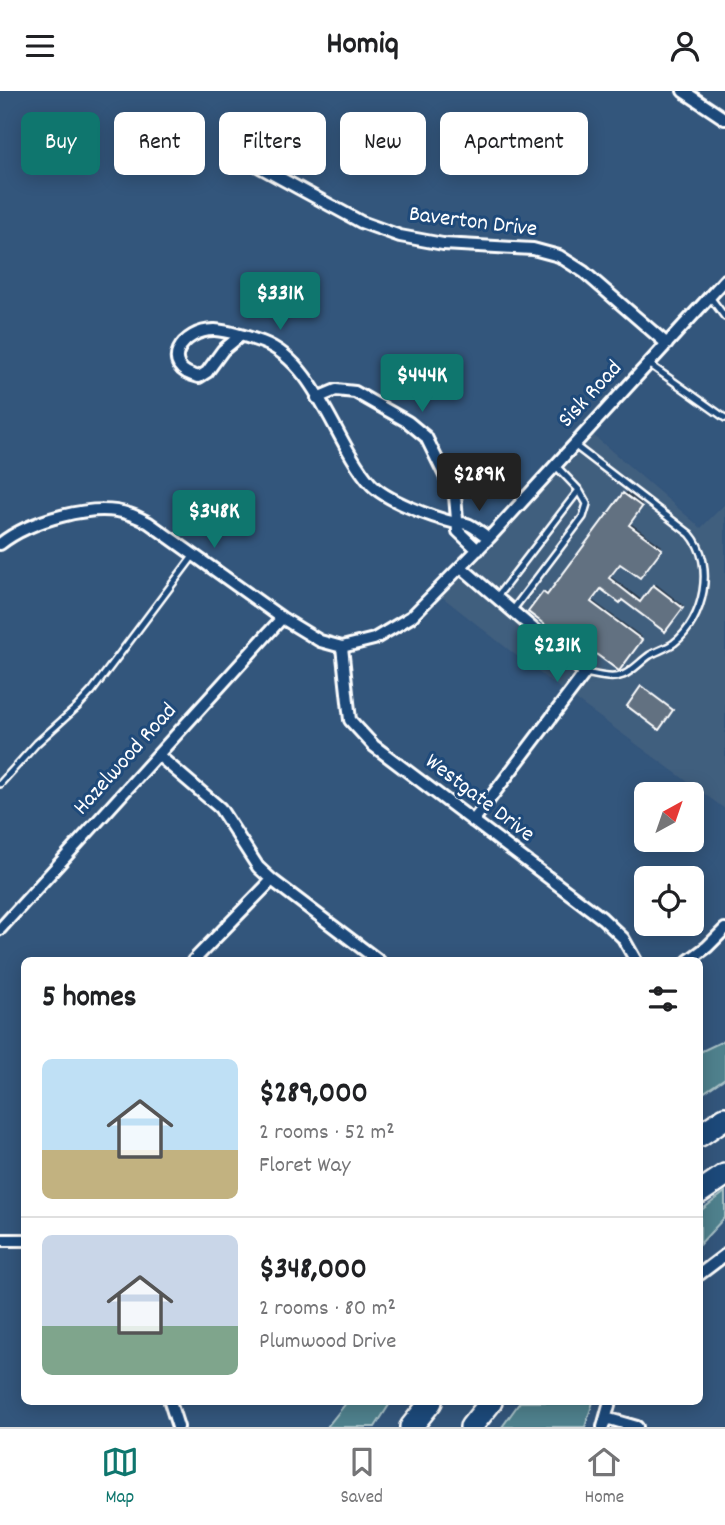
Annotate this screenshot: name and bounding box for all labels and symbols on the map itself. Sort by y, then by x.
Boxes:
street label: Baverton Drive [407,199,539,247]
pin: $331K [231,273,329,332]
street label: Sisk Road [551,354,631,436]
pin: $444K [373,355,471,414]
pin: $289K [430,453,528,513]
pin: $348K [165,491,263,550]
pin: $231K [508,625,606,684]
street label: Hazelwood Road [66,696,186,824]
street label: Westgate Drive [417,747,541,851]
north arrow [634,782,704,852]

